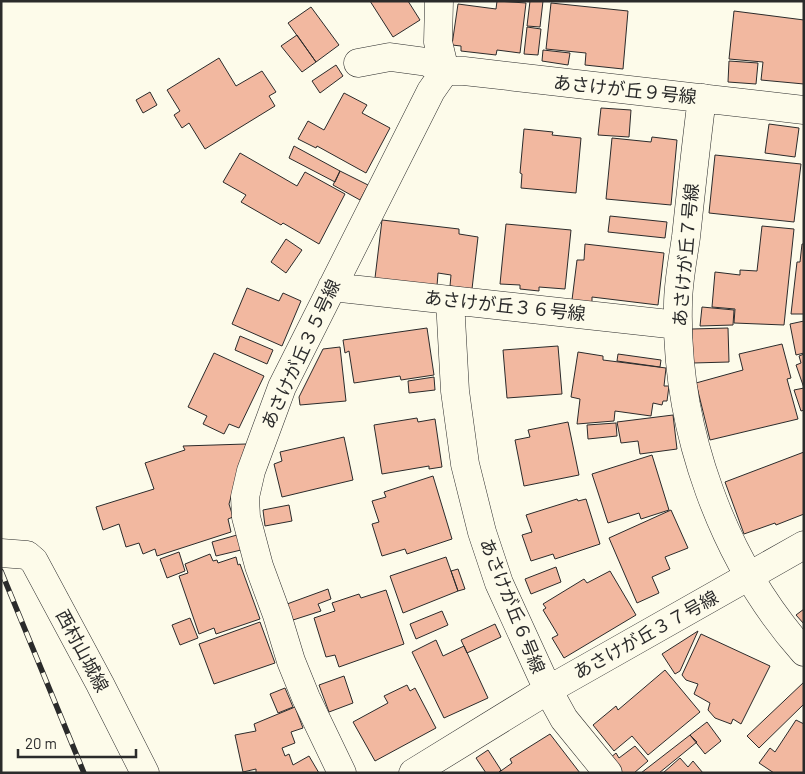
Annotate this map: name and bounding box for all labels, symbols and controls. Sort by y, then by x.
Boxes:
street label: あさけが丘９号線 [552,71,698,107]
street label: あさけが丘７号線 [668,182,702,328]
street label: あさけが丘３５号線 [256,276,344,432]
street label: あさけが丘３６号線 [423,286,587,324]
street label: あさけが丘６号線 [476,535,550,677]
street label: あさけが丘３７号線 [569,585,722,683]
street label: 西村山城線 [52,606,114,695]
scale bar [18,726,135,758]
text: 20 m [25,734,57,752]

